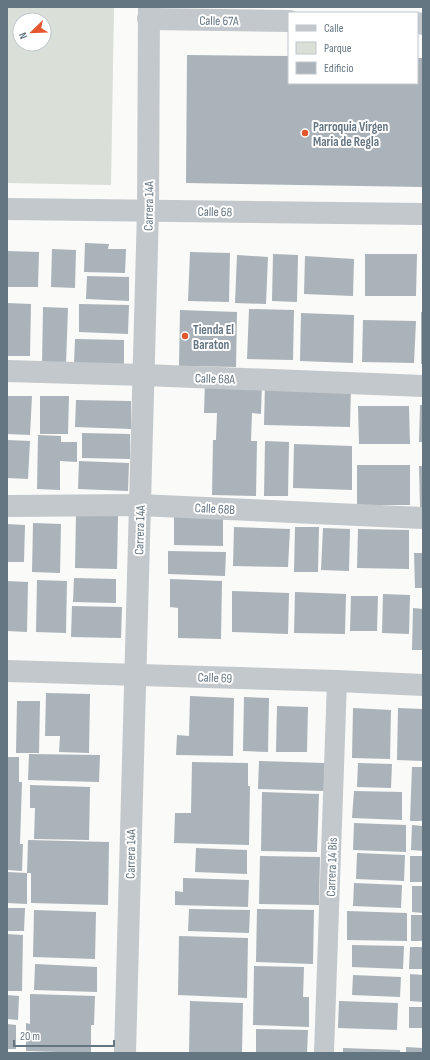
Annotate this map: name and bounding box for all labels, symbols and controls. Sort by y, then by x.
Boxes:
north arrow [12,12,52,52]
legend [288,12,418,84]
street label: Calle 67A [199,13,239,29]
text: Calle [324,21,344,36]
text: N [16,30,30,41]
text: Parque [324,41,352,56]
text: Edificio [324,61,353,76]
place label: Parroquia Virgen Maria de Regla [313,119,389,150]
marker: Parroquia Virgen Maria de Regla [300,128,310,138]
street label: Carrera 14A [141,181,157,231]
street label: Calle 68 [198,204,233,220]
place label: Tienda El Baraton [193,322,234,353]
marker: Tienda El Baraton [180,331,190,341]
street label: Calle 68A [195,370,236,388]
street label: Calle 68B [194,500,236,518]
street label: Carrera 14A [131,504,149,555]
street label: Calle 69 [197,669,233,687]
street label: Carrera 14A [123,829,139,879]
street label: Carrera 14 Bis [323,837,341,897]
scale bar [14,1022,114,1048]
text: 20 m [20,1029,40,1044]

